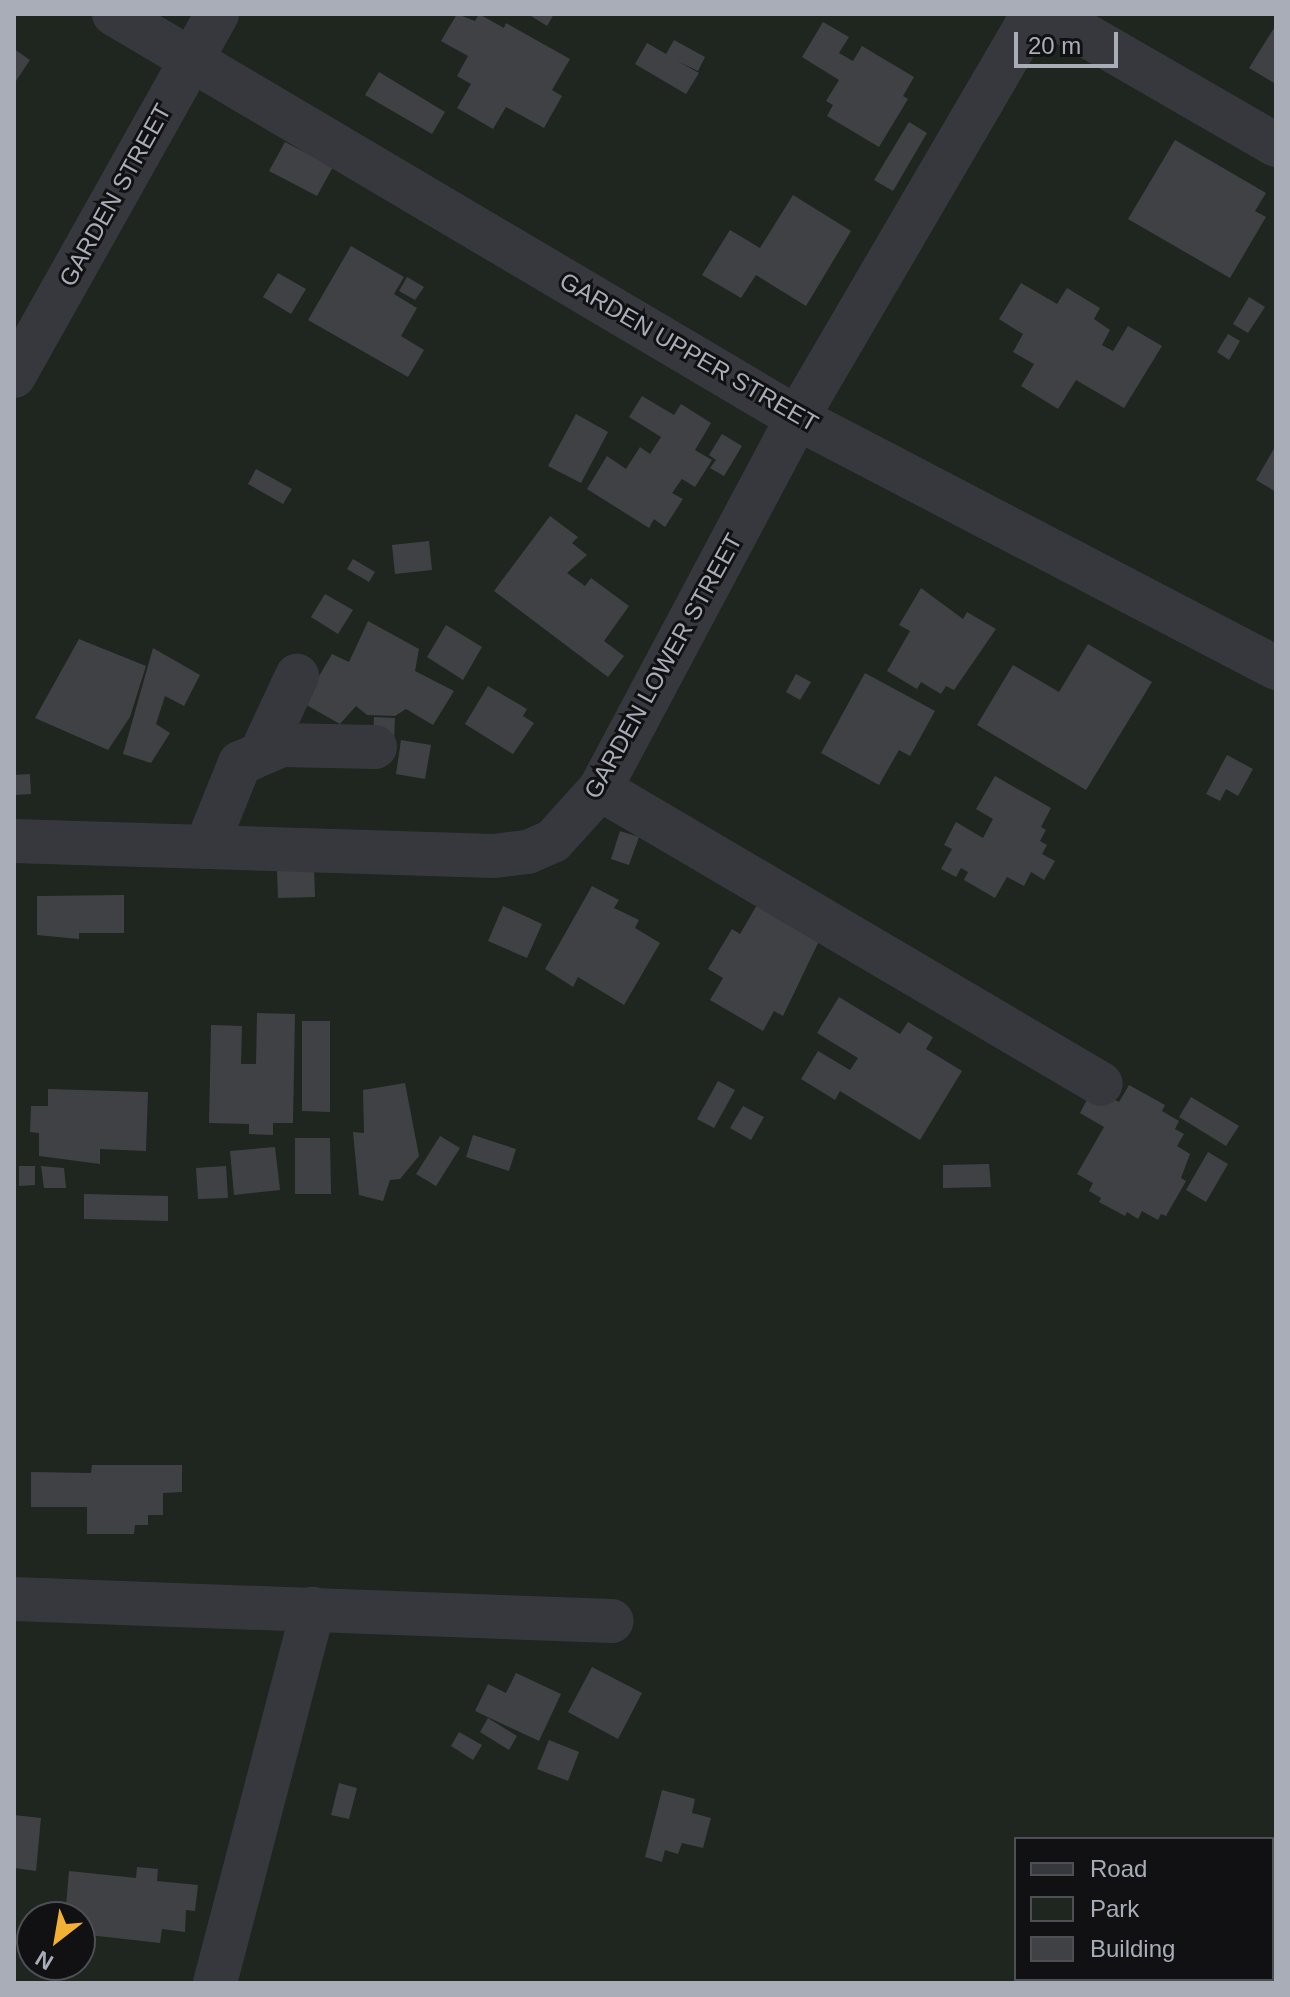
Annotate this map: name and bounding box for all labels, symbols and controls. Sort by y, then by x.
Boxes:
scale bar [1018,16,1122,66]
text: 20 m [1028,32,1081,59]
street label: GARDEN STREET [53,99,177,291]
street label: GARDEN UPPER STREET [555,266,823,438]
street label: GARDEN LOWER STREET [578,528,748,804]
legend [1014,1837,1274,1981]
text: Road [1090,1855,1147,1882]
text: Park [1090,1895,1139,1922]
north arrow [16,1901,96,1981]
text: Building [1090,1935,1175,1962]
text: N [31,1945,58,1975]

